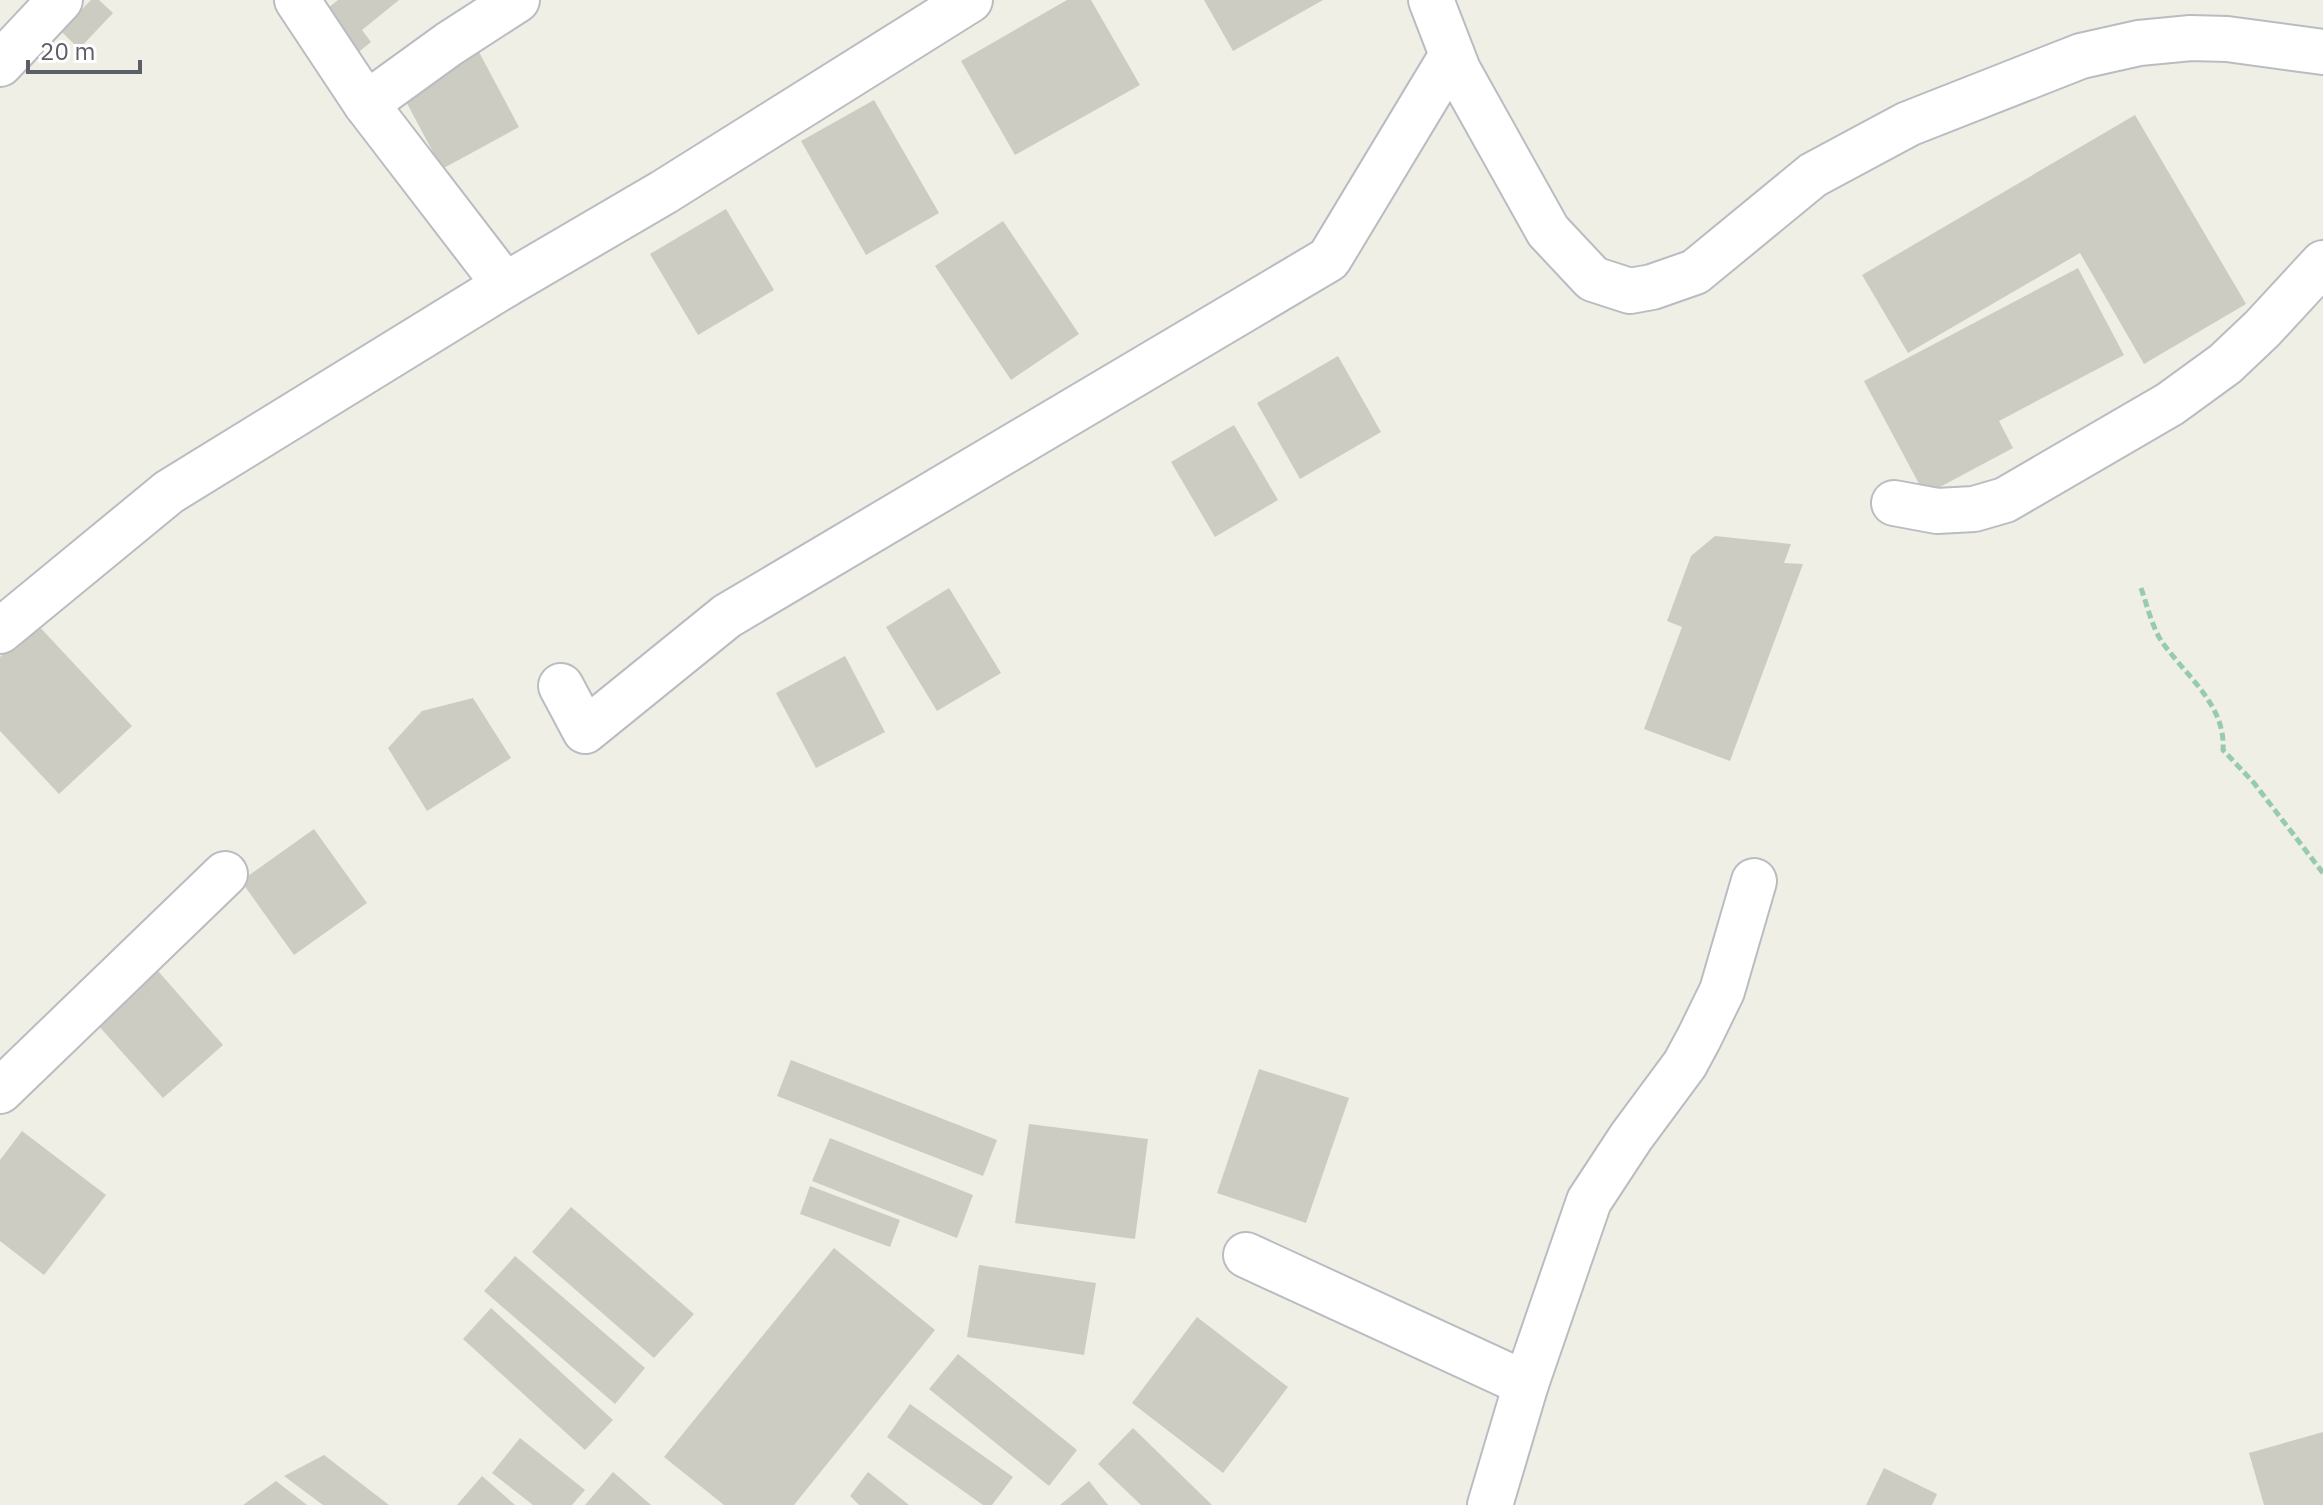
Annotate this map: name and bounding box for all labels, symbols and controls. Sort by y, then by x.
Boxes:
scale bar [28,24,140,74]
text: 20 m [40,35,95,67]

